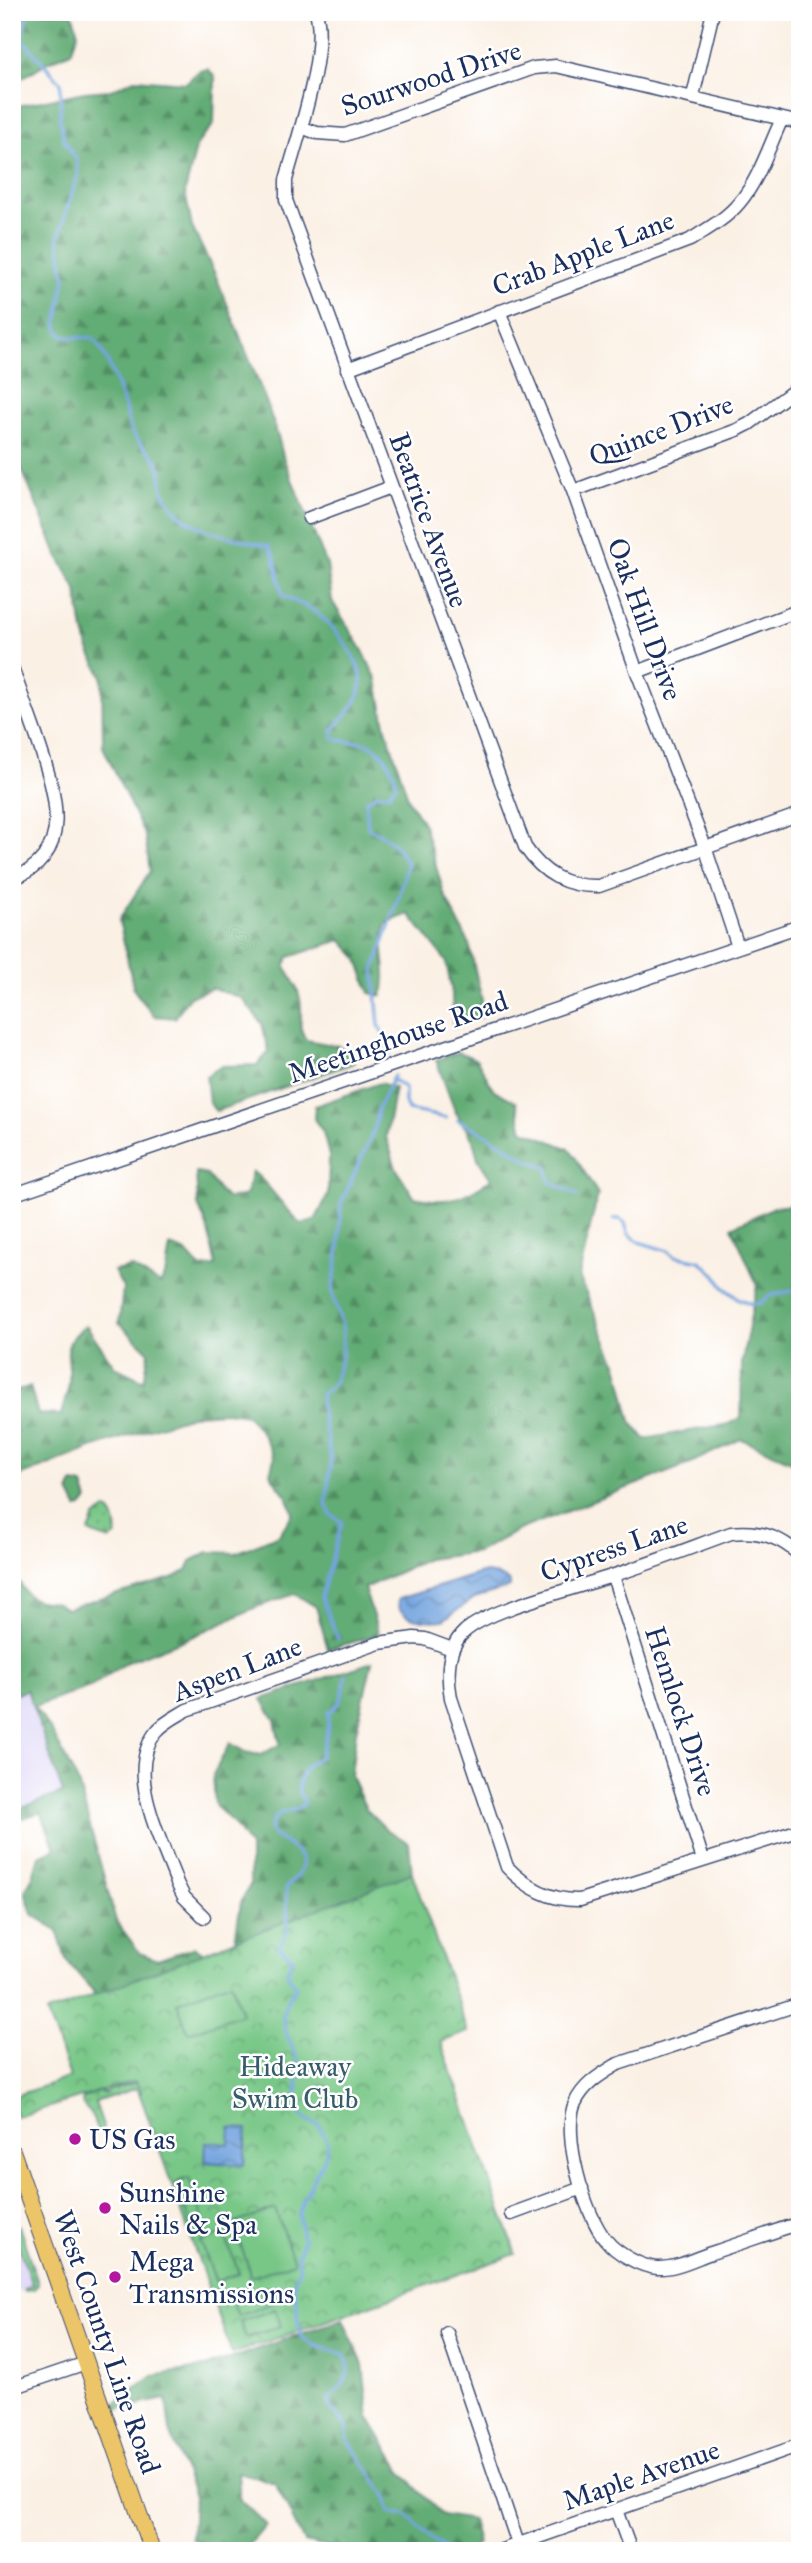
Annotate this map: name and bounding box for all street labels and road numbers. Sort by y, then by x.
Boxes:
street label: Sourwood Drive [336,32,526,124]
street label: Crab Apple Lane [487,202,679,304]
street label: Quince Drive [584,386,738,474]
street label: Beatrice Avenue [381,428,477,612]
street label: Oak Hill Drive [599,533,691,705]
street label: Meetinghouse Road [284,983,512,1091]
street label: Cypress Lane [536,1506,692,1590]
street label: Hemlock Drive [637,1622,725,1800]
street label: Aspen Lane [167,1628,306,1710]
street label: West County Line Road [45,2206,169,2478]
street label: Maple Avenue [558,2432,724,2518]

